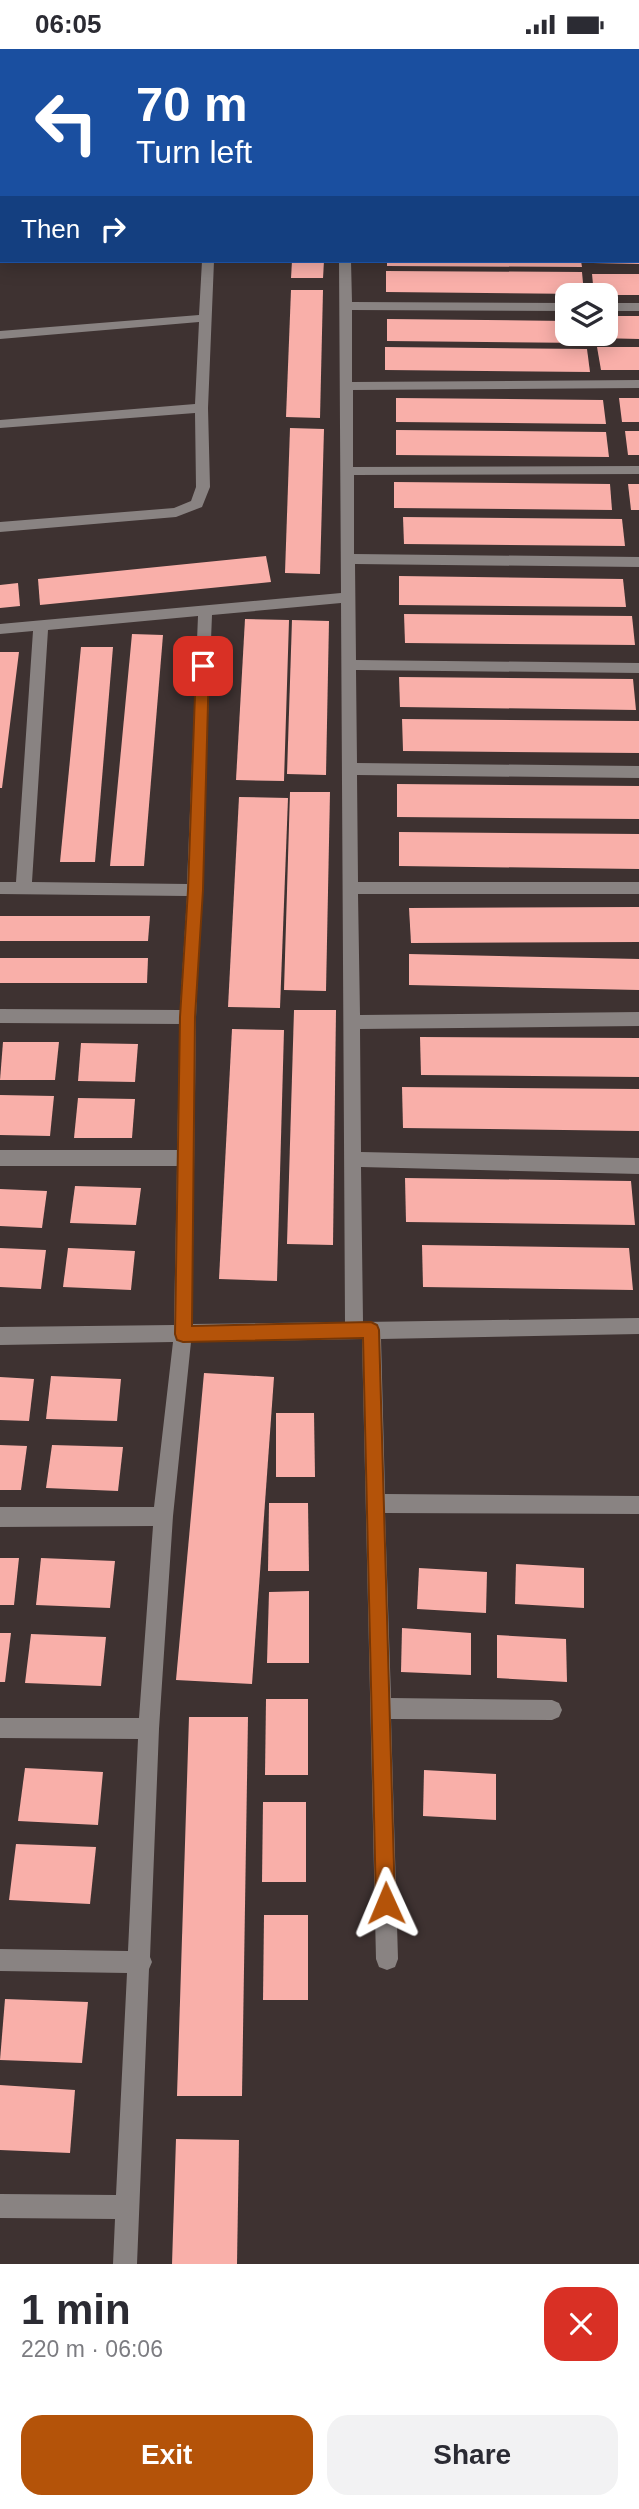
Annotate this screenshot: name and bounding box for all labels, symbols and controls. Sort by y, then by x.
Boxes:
text: 06:05 [35,9,102,39]
icon: left [21,77,112,168]
text: 70 m [136,77,248,131]
text: Turn left [136,134,252,170]
icon: right [94,210,132,248]
text: Then [21,214,80,244]
map controls [555,283,618,346]
button: layers [555,283,618,346]
pin [173,636,233,696]
icon: arrive [184,647,222,685]
position arrow [349,1866,423,1940]
text: 1 min [21,2286,131,2333]
button: close [544,2287,618,2361]
text: 220 m · 06:06 [21,2336,163,2362]
button: Exit [21,2415,313,2495]
button: Share [327,2415,618,2495]

